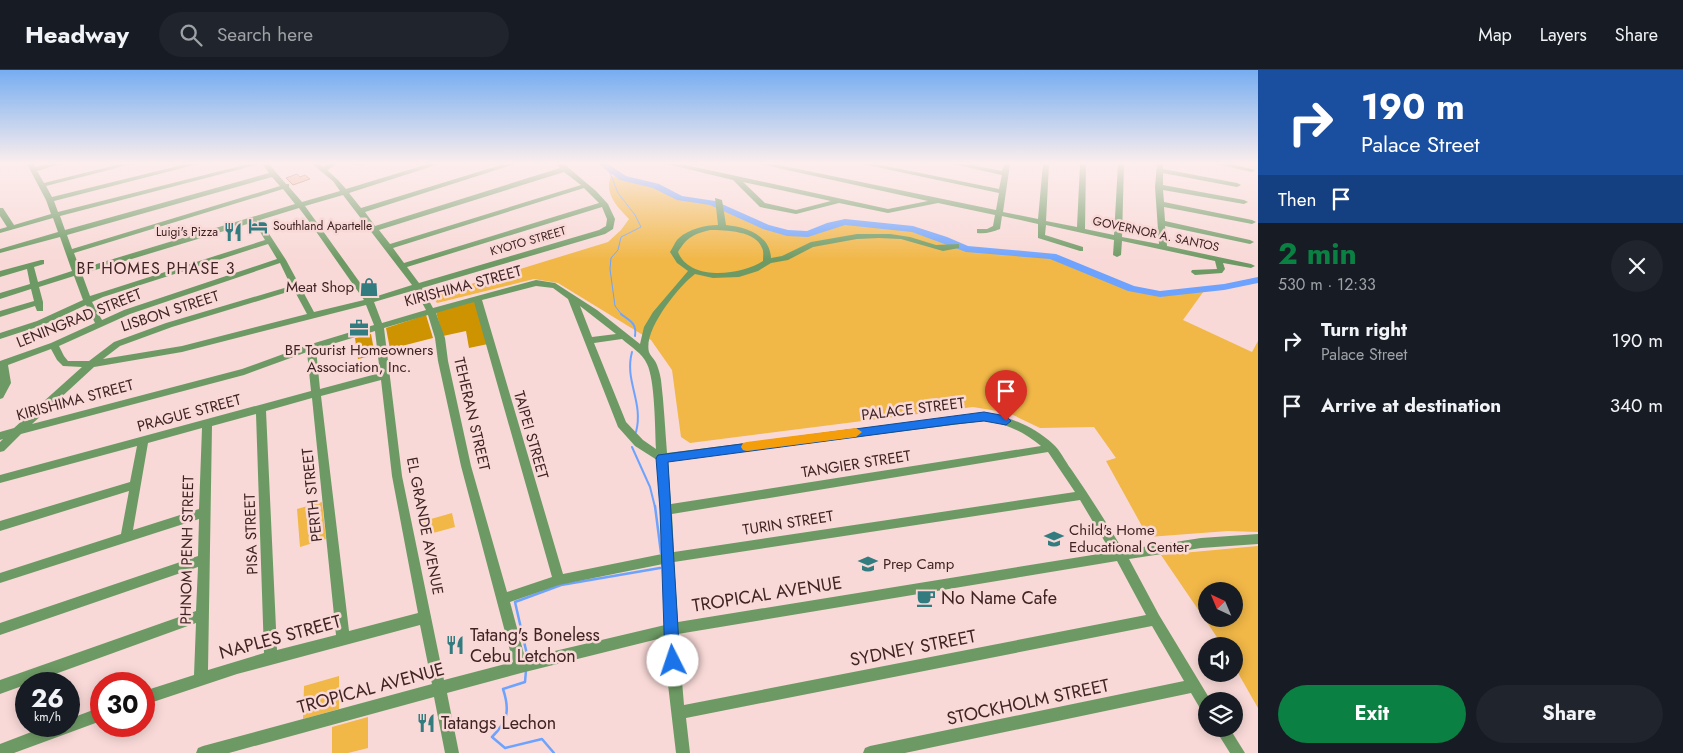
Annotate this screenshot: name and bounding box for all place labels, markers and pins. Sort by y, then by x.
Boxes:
hotel icon: Southland Apartelle [247,215,269,237]
place label: Southland Apartelle [273,217,372,235]
restaurant icon: Luigi's Pizza [222,221,244,243]
place label: Luigi's Pizza [156,223,218,241]
place label: Meat Shop [286,276,354,298]
shop icon: Meat Shop [358,276,380,298]
office icon: BF Tourist Homeowners Association, Inc. [348,317,370,339]
place label: BF Tourist Homeowners Association, Inc. [285,339,433,378]
pin [985,370,1027,421]
place label: Child's Home Educational Center [1069,519,1190,558]
school or university icon: Child's Home Educational Center [1043,528,1065,550]
school or university icon: Prep Camp [857,553,879,575]
place label: Prep Camp [883,553,955,575]
place label: No Name Cafe [941,585,1057,611]
cafe icon: No Name Cafe [915,587,937,609]
place label: Tatang's Boneless Cebu Letchon [470,622,600,669]
restaurant icon: Tatang's Boneless Cebu Letchon [444,634,466,656]
place label: Tatangs Lechon [441,710,556,736]
restaurant icon: Tatangs Lechon [415,712,437,734]

